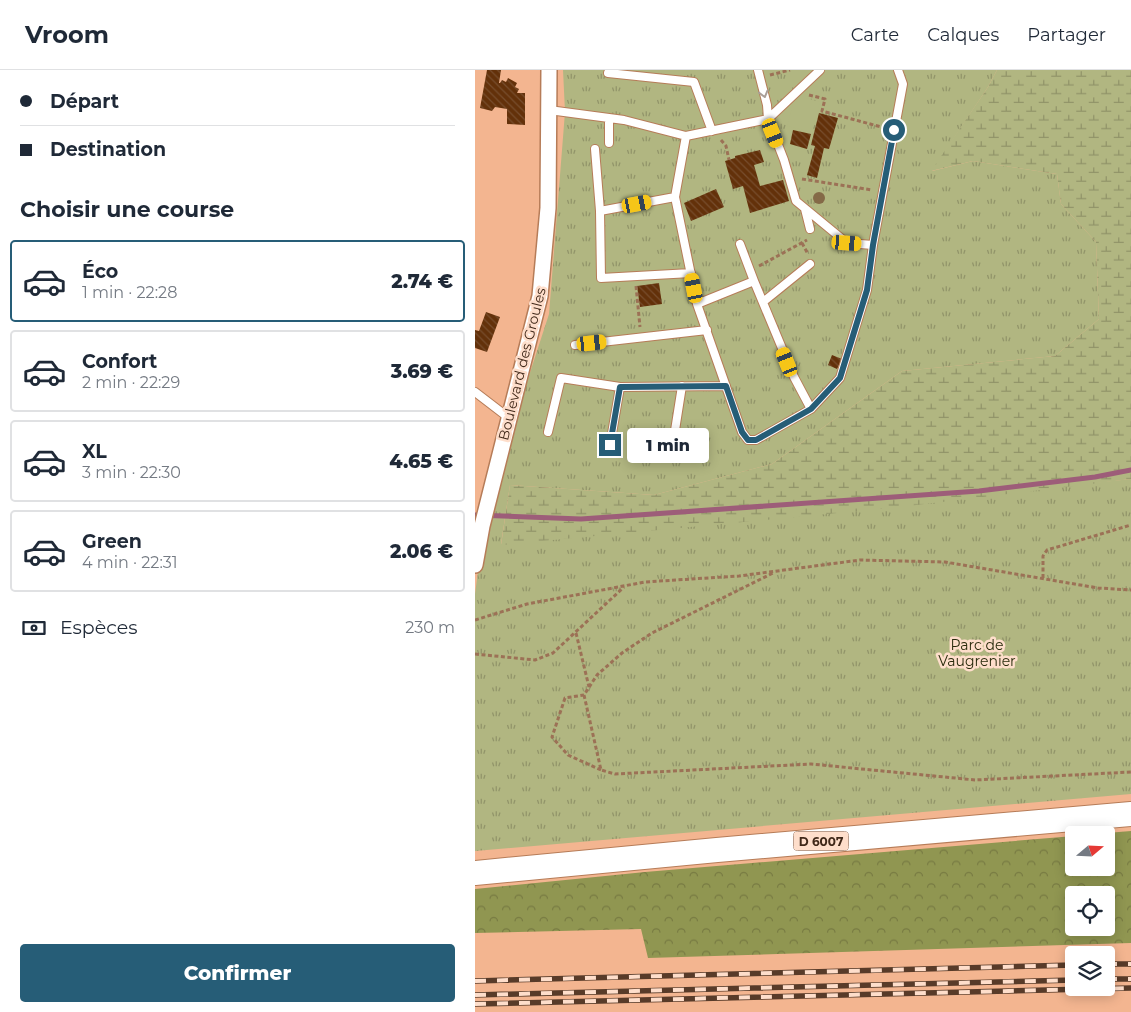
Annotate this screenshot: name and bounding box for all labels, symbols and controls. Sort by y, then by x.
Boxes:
text: Vroom [25,20,109,49]
text: Carte [851,24,899,46]
text: Calques [927,24,999,46]
text: Partager [1027,24,1106,46]
text: Départ [50,90,119,113]
one-way arrow [758,90,769,99]
car [760,116,785,150]
route start [883,119,905,141]
text: Destination [50,138,166,161]
car [620,194,653,214]
text: Choisir une course [20,196,234,223]
car [831,234,862,252]
icon: car [22,259,67,304]
text: Éco [82,260,118,283]
text: 2.74 € [391,270,453,293]
car [683,272,704,304]
text: 1 min · 22:28 [82,283,177,302]
street label: Boulevard des Groules [494,286,550,442]
car [576,334,607,352]
car [774,345,799,379]
icon: car [22,349,67,394]
text: Confort [82,350,157,373]
text: 3.69 € [391,360,453,383]
text: 2 min · 22:29 [82,373,180,392]
callout: 1 min [627,428,710,462]
route end [599,434,621,456]
text: 1 min [646,436,690,455]
icon: car [22,439,67,484]
text: XL [82,440,107,463]
text: 4.65 € [389,450,453,473]
text: 3 min · 22:30 [82,463,181,482]
icon: car [22,529,67,574]
text: Green [82,530,142,553]
text: 2.06 € [390,540,453,563]
text: 4 min · 22:31 [82,553,178,572]
icon: cash [20,614,48,642]
text: Espèces [60,616,137,639]
text: 230 m [405,618,455,637]
park label: Parc de Vaugrenier [938,636,1016,670]
north arrow [1065,826,1115,876]
map controls [1065,826,1115,996]
road number: D 6007 [793,831,849,850]
button: locate [1065,886,1115,936]
button: Confirmer [20,944,455,1002]
button: layers [1065,946,1115,996]

